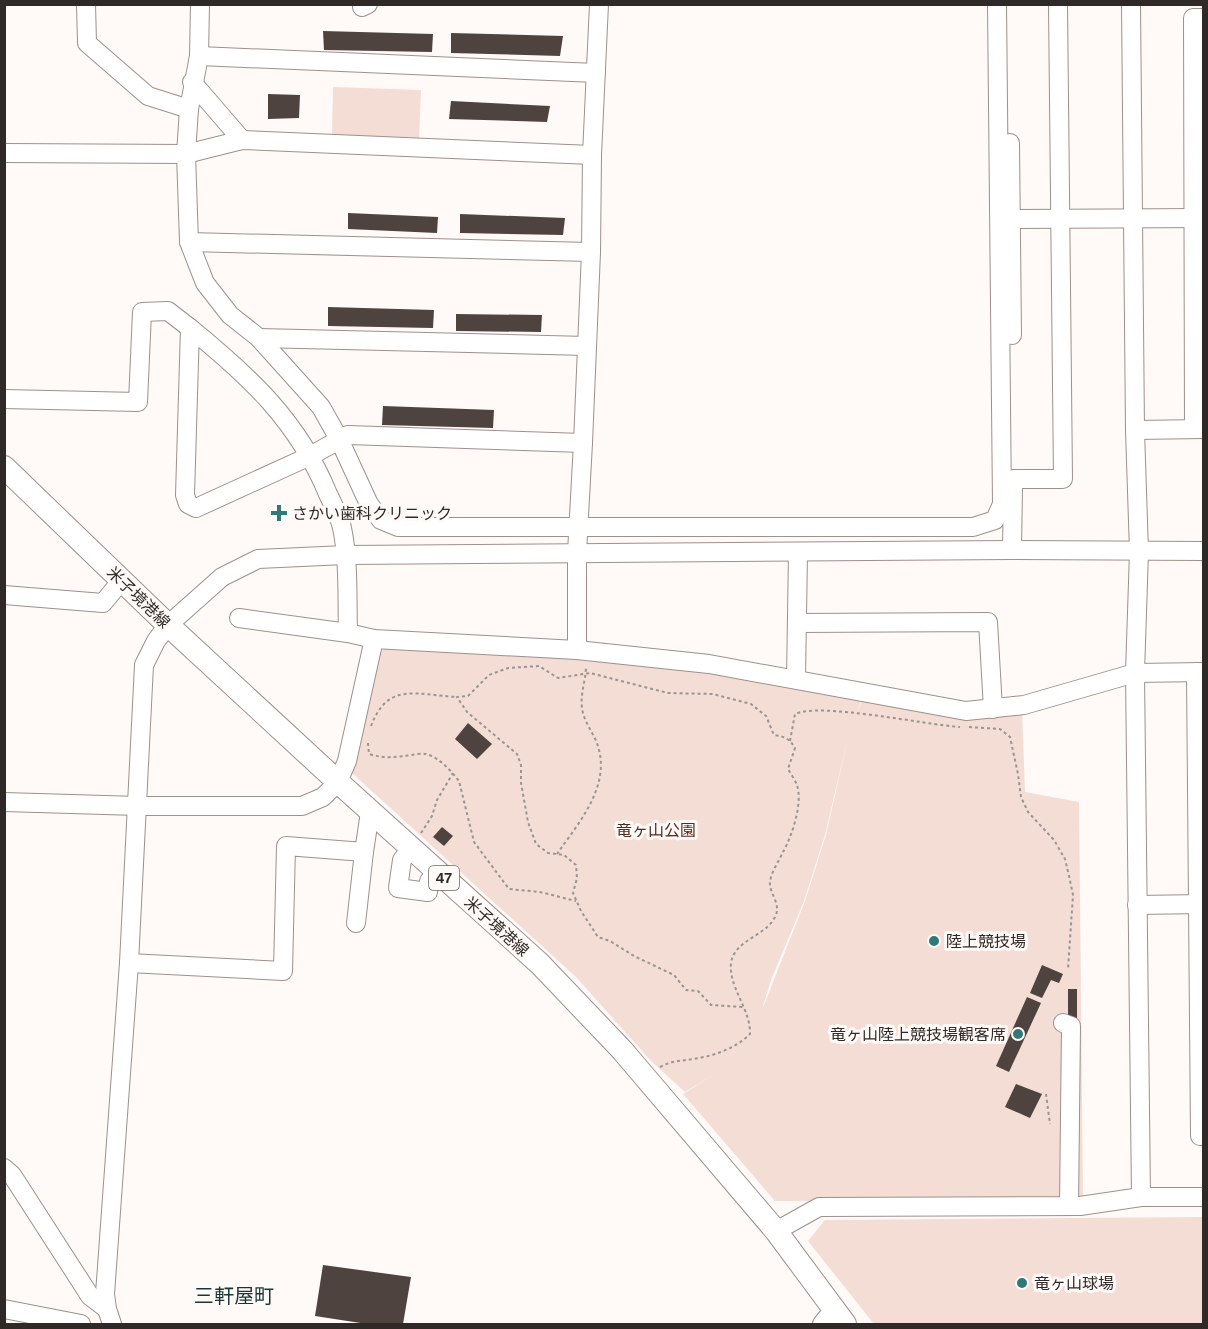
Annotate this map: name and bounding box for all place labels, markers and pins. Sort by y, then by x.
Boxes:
marker: さかい歯科クリニック [270,504,288,522]
place label: さかい歯科クリニック [292,505,452,522]
place label: 陸上競技場 [946,933,1026,950]
marker: 陸上競技場 [927,934,941,948]
place label: 竜ヶ山陸上競技場観客席 [830,1026,1006,1043]
marker: 竜ヶ山陸上競技場観客席 [1011,1027,1025,1041]
place label: 竜ヶ山球場 [1034,1275,1114,1292]
marker: 竜ヶ山球場 [1015,1276,1029,1290]

